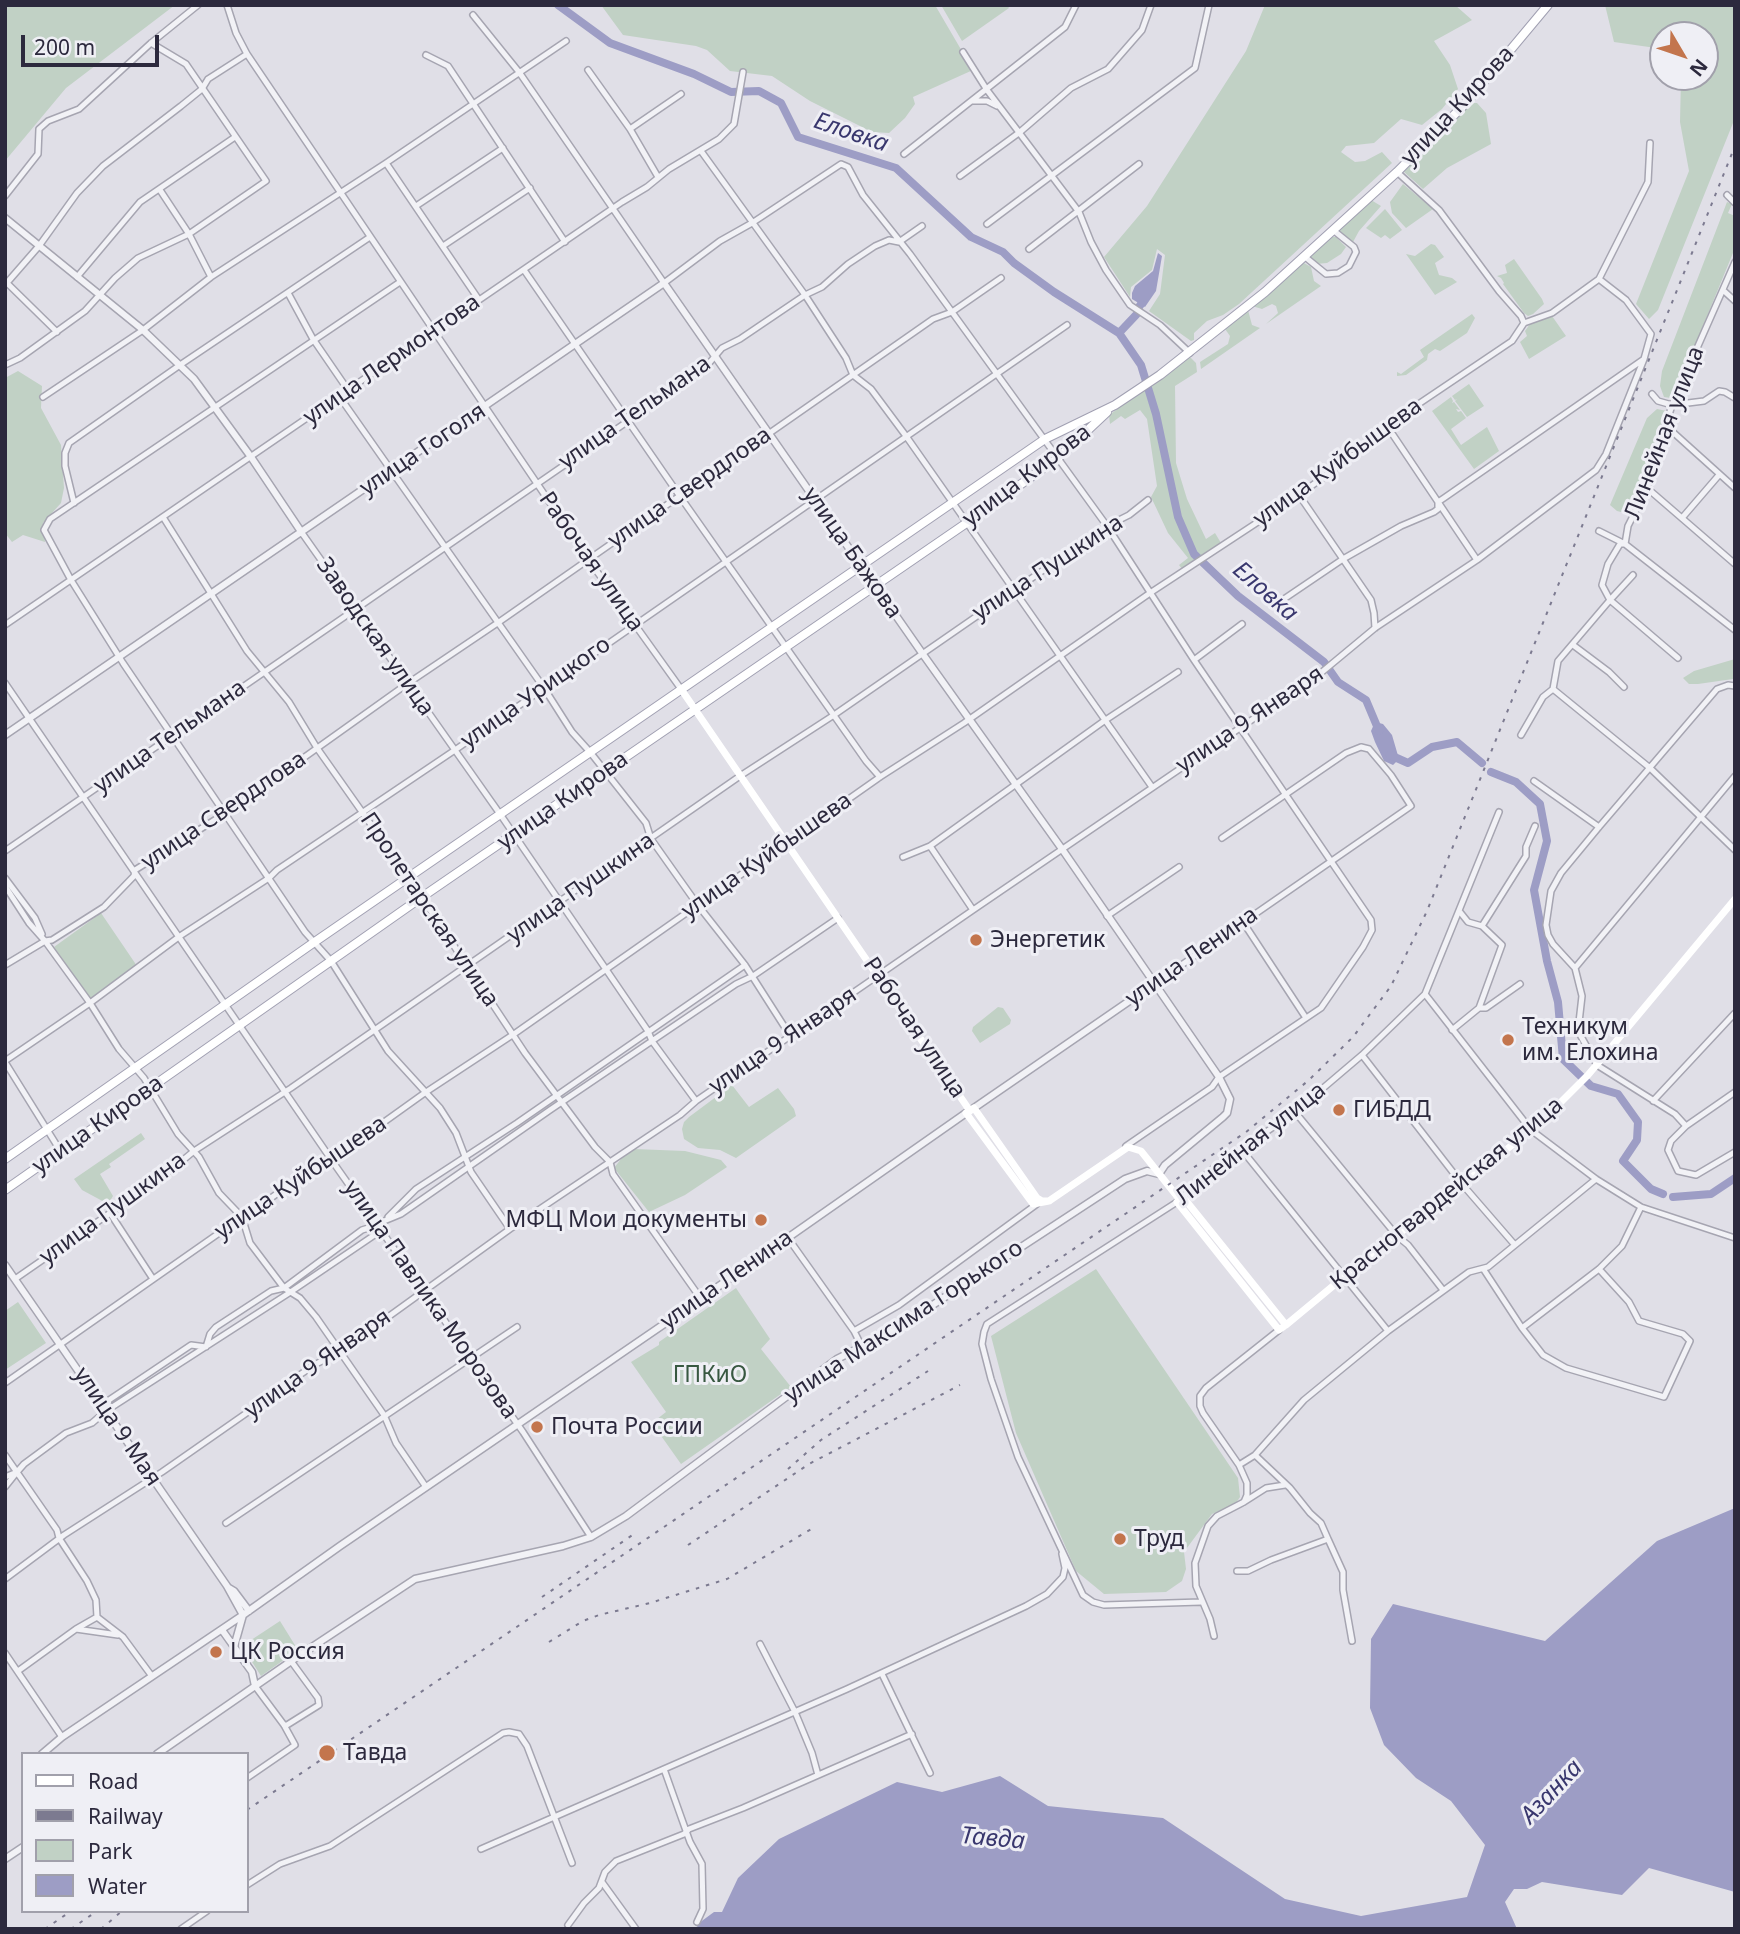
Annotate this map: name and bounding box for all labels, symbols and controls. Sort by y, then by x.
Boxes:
scale bar [24,21,163,65]
north arrow [1649,21,1719,91]
text: 200 m [34,33,95,61]
street label: улица Кирова [1396,41,1520,171]
text: N [1684,54,1714,82]
water label: Еловка [810,107,892,159]
street label: улица Лермонтова [298,289,486,431]
street label: Линейная улица [1619,343,1711,523]
street label: улица Тельмана [554,350,716,476]
street label: улица Куйбышева [1248,393,1428,533]
street label: улица Гоголя [355,398,491,502]
street label: улица Кирова [957,419,1097,533]
street label: улица Свердлова [603,421,777,555]
street label: улица Бажова [797,482,907,624]
street label: Рабочая улица [533,487,649,637]
street label: улица Пушкина [968,509,1128,627]
street label: Заводская улица [310,553,440,721]
water label: Еловка [1227,556,1303,628]
street label: улица Урицкого [456,631,616,755]
street label: улица 9 Января [1171,660,1329,780]
street label: улица Тельмана [89,674,251,800]
street label: улица Свердлова [136,746,312,876]
street label: улица Кирова [492,746,634,856]
street label: улица Куйбышева [677,787,857,925]
street label: Пролетарская улица [354,808,504,1012]
street label: улица Пушкина [502,827,660,949]
street label: улица Ленина [1121,901,1263,1013]
place label: Энергетик [990,926,1105,954]
marker: Энергетик [968,932,984,948]
street label: Рабочая улица [857,952,971,1104]
street label: улица 9 Января [704,981,862,1101]
place label: Техникум им. Елохина [1522,1013,1659,1067]
marker: Техникум им. Елохина [1500,1032,1516,1048]
street label: улица Кирова [27,1070,169,1180]
street label: Линейная улица [1170,1077,1332,1211]
street label: Красногвардейская улица [1325,1092,1569,1296]
place label: ГИБДД [1353,1096,1431,1124]
marker: ГИБДД [1331,1102,1347,1118]
street label: улица Куйбышева [210,1110,392,1246]
street label: улица Пушкина [35,1147,191,1271]
street label: улица Павлика Морозова [337,1175,523,1425]
place label: МФЦ Мои документы [505,1206,747,1234]
marker: МФЦ Мои документы [753,1212,769,1228]
street label: улица Ленина [656,1224,798,1336]
street label: улица Максима Горького [780,1235,1028,1409]
street label: улица 9 Января [240,1303,396,1425]
park label: ГПКиО [673,1361,747,1389]
street label: улица 9 Мая [67,1362,167,1492]
place label: Почта России [551,1413,703,1441]
marker: Почта России [529,1419,545,1435]
place label: Труд [1134,1525,1184,1553]
marker: Труд [1112,1531,1128,1547]
place label: ЦК Россия [230,1638,345,1666]
marker: ЦК Россия [208,1644,224,1660]
place label: Тавда [343,1739,407,1767]
marker: Тавда [317,1743,337,1763]
legend [21,1752,248,1913]
water label: Азанка [1515,1754,1589,1830]
text: Road [88,1767,138,1795]
text: Railway [88,1802,163,1830]
water label: Тавда [960,1822,1026,1856]
text: Park [88,1837,132,1865]
text: Water [88,1872,147,1900]

